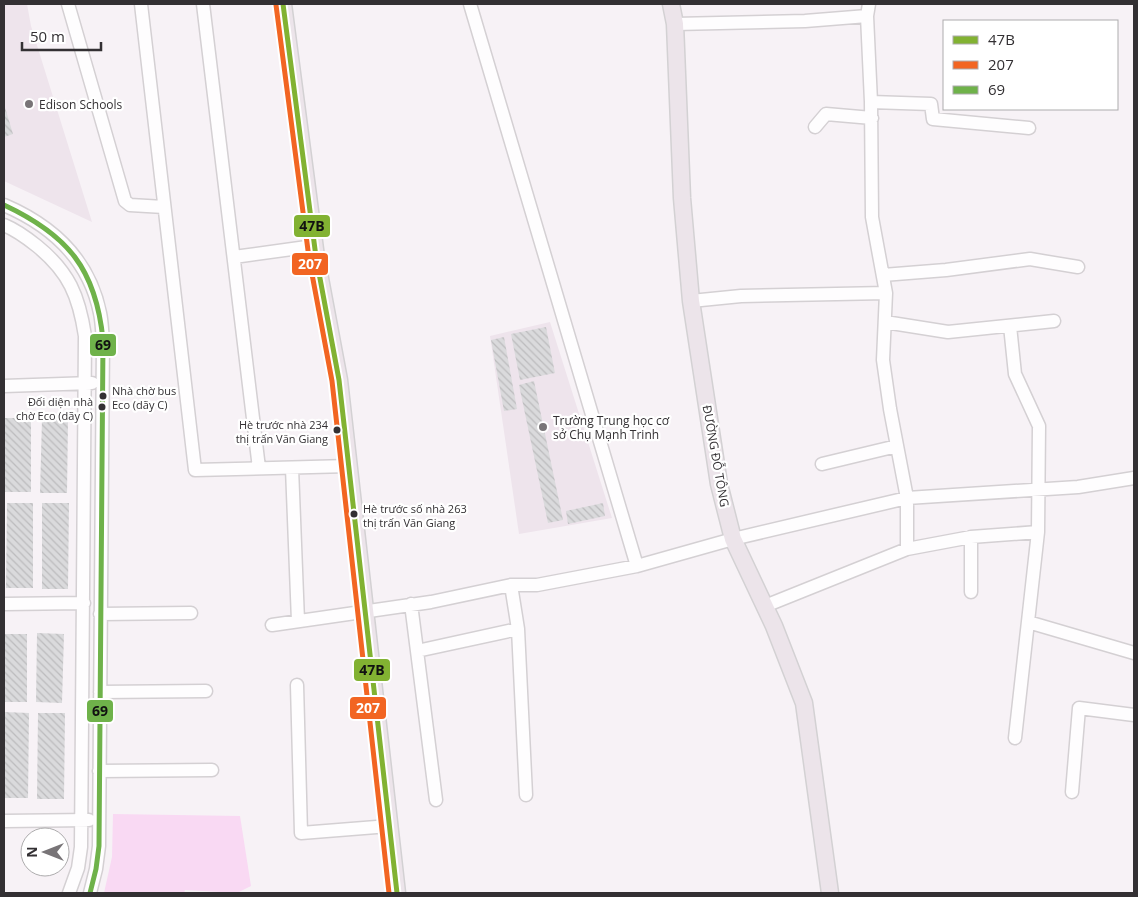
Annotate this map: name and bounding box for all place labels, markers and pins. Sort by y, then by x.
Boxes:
place label: Edison Schools [39,96,123,113]
marker: Edison Schools [23,98,35,110]
place label: Nhà chờ bus Eco (dãy C) [112,383,176,412]
marker: Nhà chờ bus Eco (dãy C) [98,391,108,401]
place label: Đối diện nhà chờ Eco (dãy C) [16,394,93,423]
marker: Đối diện nhà chờ Eco (dãy C) [97,402,107,412]
place label: Trường Trung học cơ sở Chụ Mạnh Trinh [553,412,670,443]
place label: Hè trước nhà 234 thị trấn Văn Giang [236,417,329,446]
marker: Trường Trung học cơ sở Chụ Mạnh Trinh [537,421,549,433]
marker: Hè trước nhà 234 thị trấn Văn Giang [332,425,342,435]
place label: Hè trước số nhà 263 thị trấn Văn Giang [363,501,467,530]
marker: Hè trước số nhà 263 thị trấn Văn Giang [349,509,359,519]

